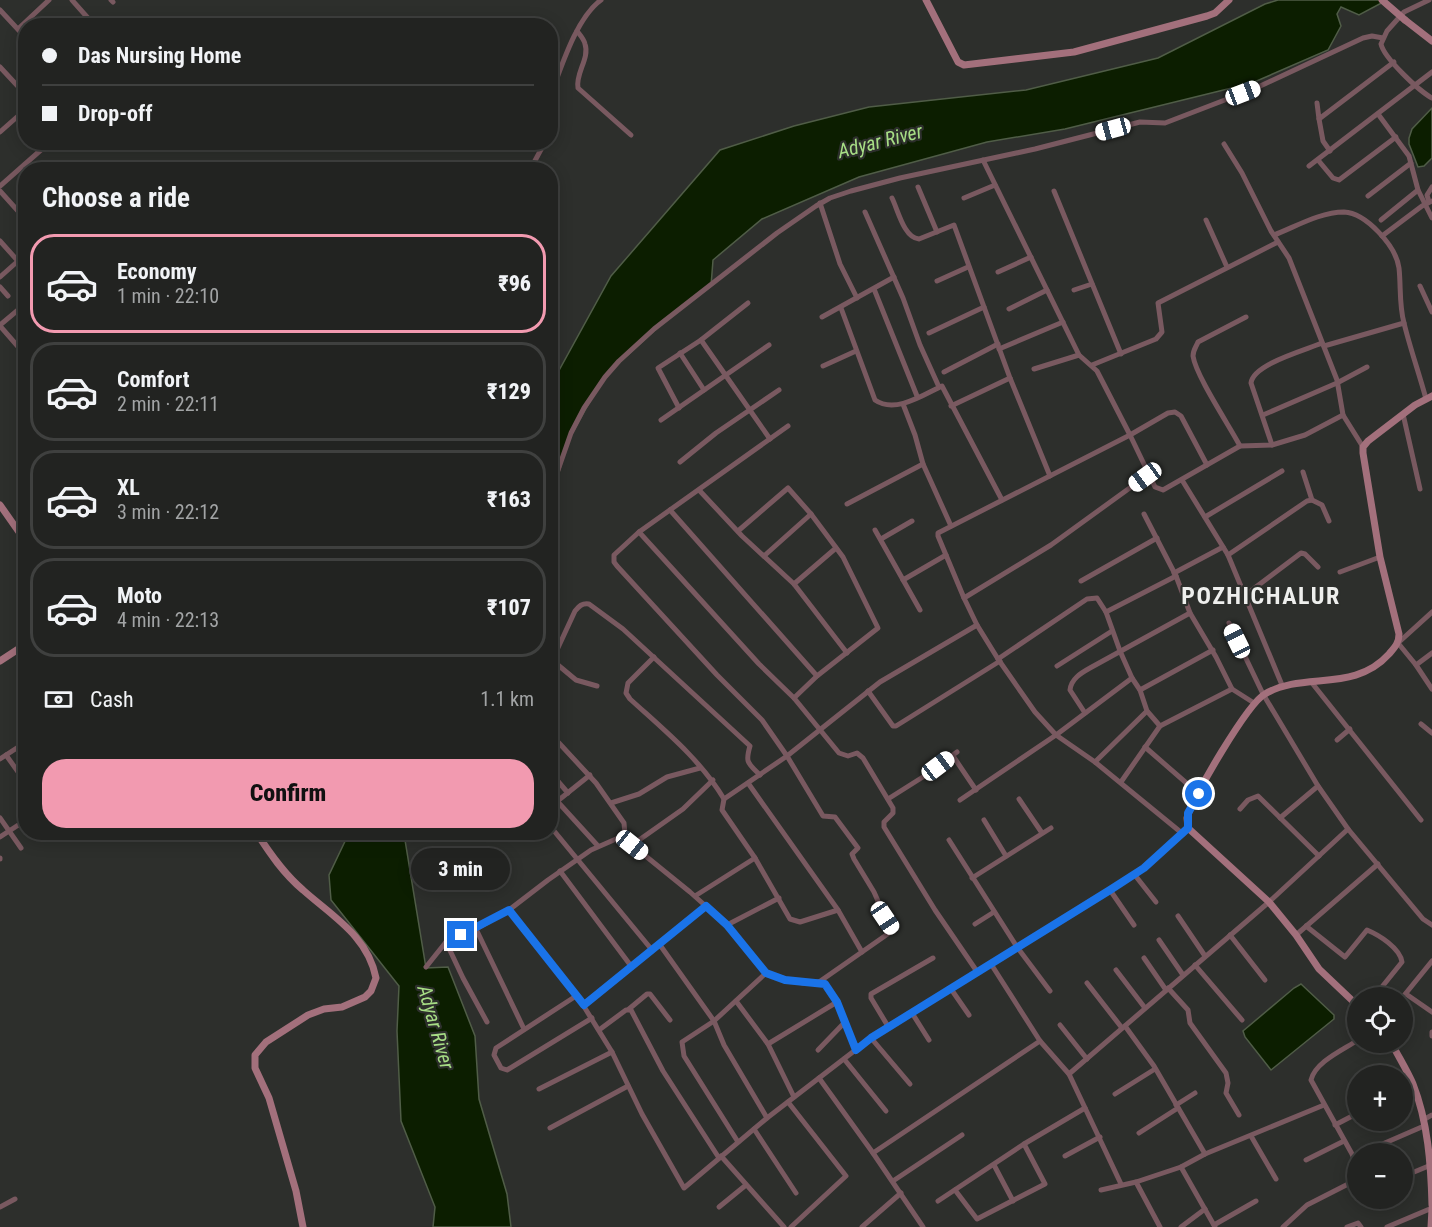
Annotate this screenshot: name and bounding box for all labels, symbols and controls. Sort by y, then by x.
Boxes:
text: Das Nursing Home [78,43,241,68]
car [1223,78,1263,108]
text: Drop-off [78,101,152,126]
car [1093,116,1133,142]
water label: Adyar River [834,119,926,163]
text: Choose a ride [42,182,190,214]
icon: car [45,257,99,311]
text: Economy [117,259,197,284]
text: ₹96 [498,271,531,296]
text: 1 min · 22:10 [117,284,219,308]
icon: car [45,365,99,419]
text: Comfort [117,367,190,392]
text: ₹129 [487,379,531,404]
text: 2 min · 22:11 [117,392,219,416]
car [1125,459,1165,495]
icon: car [45,473,99,527]
text: XL [117,475,140,500]
text: ₹163 [487,487,531,512]
text: 3 min · 22:12 [117,500,219,524]
icon: car [45,581,99,635]
district label: POZHICHALUR [1181,582,1341,610]
text: Moto [117,583,162,608]
text: ₹107 [487,595,531,620]
text: 4 min · 22:13 [117,608,219,632]
car [1221,621,1253,661]
icon: cash [42,683,75,716]
text: Cash [90,687,134,712]
text: 1.1 km [480,687,534,711]
car [918,748,958,784]
button: Confirm [42,759,534,828]
route start [1185,780,1212,807]
car [612,827,652,863]
callout: 3 min [412,848,510,890]
text: 3 min [438,857,483,881]
car [867,898,903,938]
route end [447,921,474,948]
water label: Adyar River [412,981,460,1073]
map controls [1347,987,1413,1209]
button: locate [1347,987,1413,1053]
button: + [1347,1065,1413,1131]
button: − [1347,1143,1413,1209]

